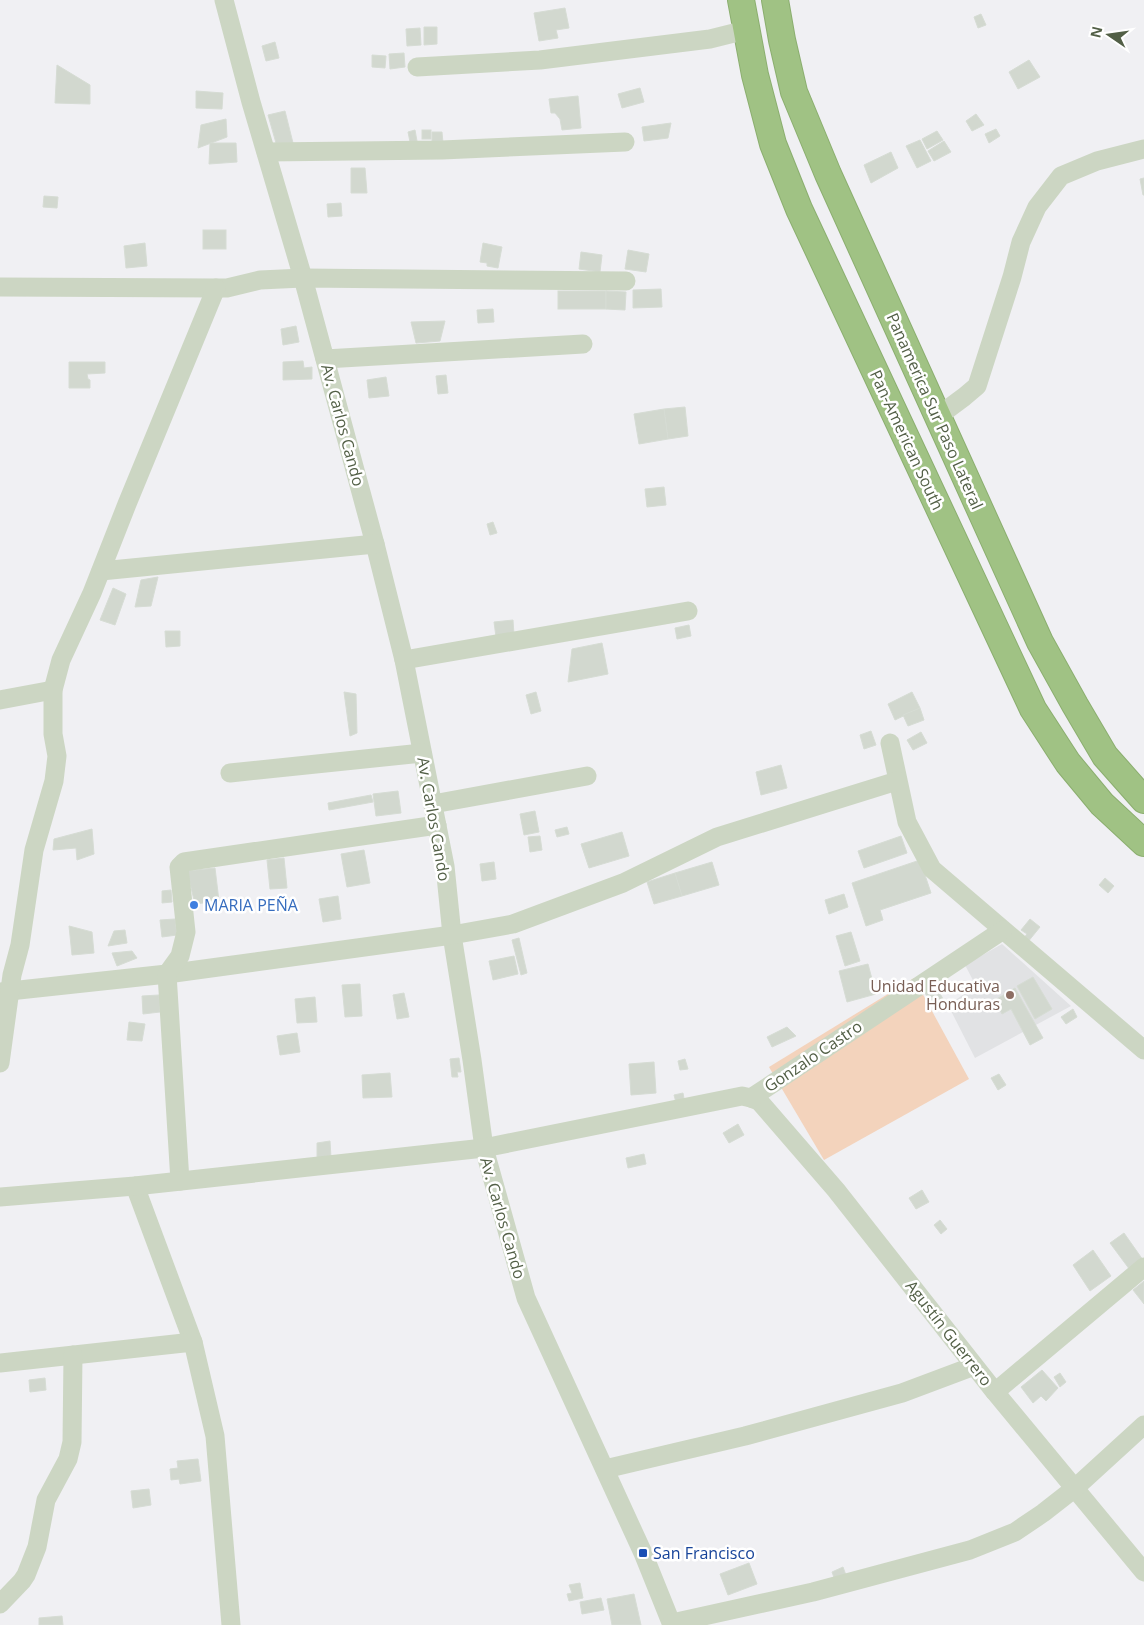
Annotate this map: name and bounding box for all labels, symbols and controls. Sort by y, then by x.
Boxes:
north arrow [1084,10,1134,60]
text: N [1085,24,1106,40]
street label: Panamerica Sur Paso Lateral [882,309,988,513]
street label: Av. Carlos Cando [316,361,370,489]
street label: Pan-American South [865,366,949,514]
street label: Av. Carlos Cando [412,755,456,883]
place label: MARIA PEÑA [204,894,299,916]
marker: MARIA PEÑA [188,899,200,911]
place label: Unidad Educativa Honduras [870,975,1000,1015]
marker: Unidad Educativa Honduras [1004,989,1016,1001]
street label: Gonzalo Castro [760,1015,866,1097]
street label: Av. Carlos Cando [475,1155,531,1281]
street label: Agustín Guerrero [901,1276,997,1390]
place label: San Francisco [653,1542,755,1564]
marker: San Francisco [637,1547,649,1559]

